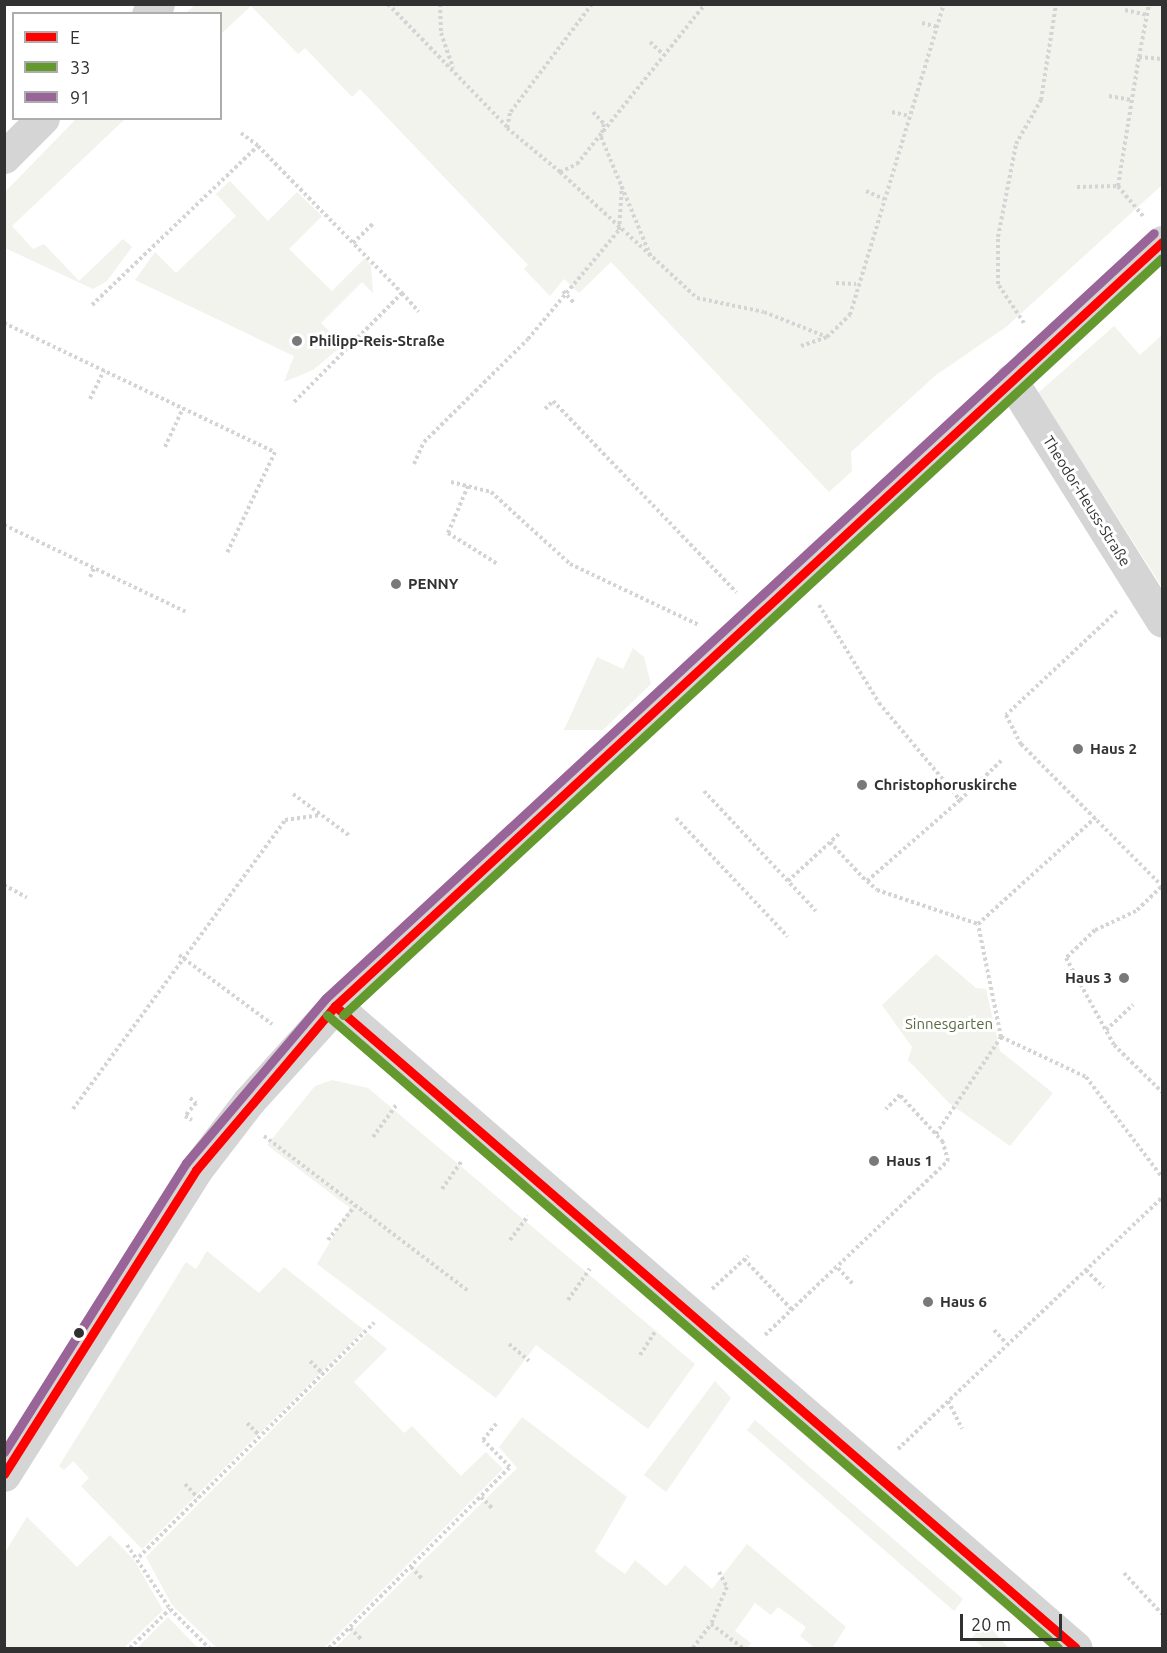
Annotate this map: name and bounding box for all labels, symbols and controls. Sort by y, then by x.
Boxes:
legend [12,12,222,120]
text: E [70,27,80,47]
text: 33 [70,57,90,77]
text: 91 [70,87,90,107]
place label: Philipp-Reis-Straße [309,332,445,350]
marker: Philipp-Reis-Straße [290,334,304,348]
street label: Theodor-Heuss-Straße [1040,432,1134,570]
place label: PENNY [408,575,458,593]
marker: PENNY [389,577,403,591]
place label: Haus 2 [1090,740,1137,758]
marker: Haus 2 [1071,742,1085,756]
place label: Christophoruskirche [874,776,1017,794]
marker: Christophoruskirche [855,778,869,792]
place label: Haus 3 [1065,969,1112,987]
marker: Haus 3 [1117,971,1131,985]
park label: Sinnesgarten [905,1015,993,1033]
place label: Haus 1 [886,1152,933,1170]
marker: Haus 1 [867,1154,881,1168]
place label: Haus 6 [940,1293,987,1311]
marker: Haus 6 [921,1295,935,1309]
unlabelled marker [73,1327,85,1339]
scale bar [963,1602,1065,1640]
text: 20 m [971,1614,1011,1634]

